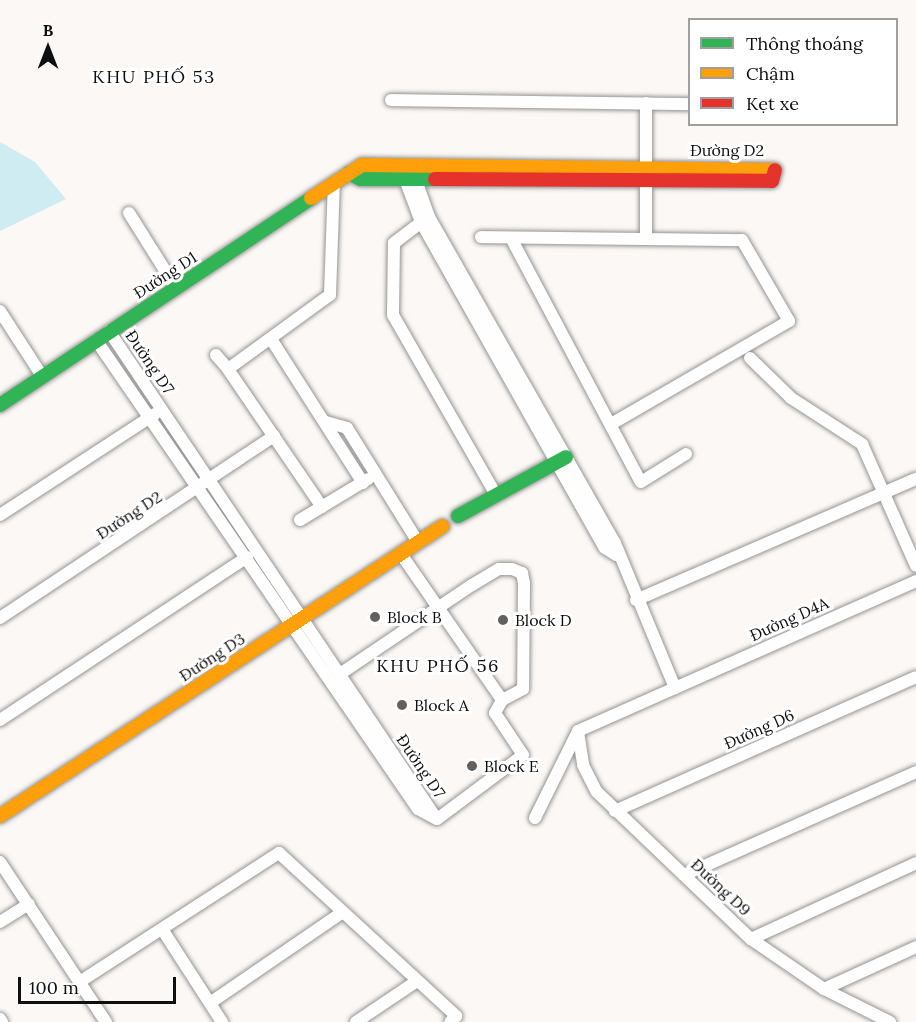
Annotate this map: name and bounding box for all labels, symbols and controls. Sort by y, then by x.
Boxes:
north arrow [18,18,78,78]
legend [688,18,898,126]
text: B [43,20,53,40]
text: Thông thoáng [746,32,863,55]
text: Chậm [746,62,795,85]
district label: KHU PHỐ 53 [92,66,216,88]
text: Kẹt xe [746,92,799,115]
street label: Đường D2 [690,140,764,160]
street label: Đường D1 [130,248,200,302]
street label: Đường D7 [122,326,178,398]
street label: Đường D2 [93,487,165,543]
street label: Đường D4A [747,593,831,645]
place label: Block B [387,607,442,627]
marker: Block B [368,610,382,624]
place label: Block D [515,610,572,630]
marker: Block D [496,613,510,627]
street label: Đường D3 [176,629,248,685]
district label: KHU PHỐ 56 [376,655,500,677]
place label: Block A [414,695,469,715]
marker: Block A [395,698,409,712]
street label: Đường D6 [721,705,797,753]
street label: Đường D7 [393,730,449,802]
place label: Block E [484,756,539,776]
marker: Block E [465,759,479,773]
street label: Đường D9 [687,854,755,920]
scale bar [21,965,178,1003]
text: 100 m [29,976,79,999]

